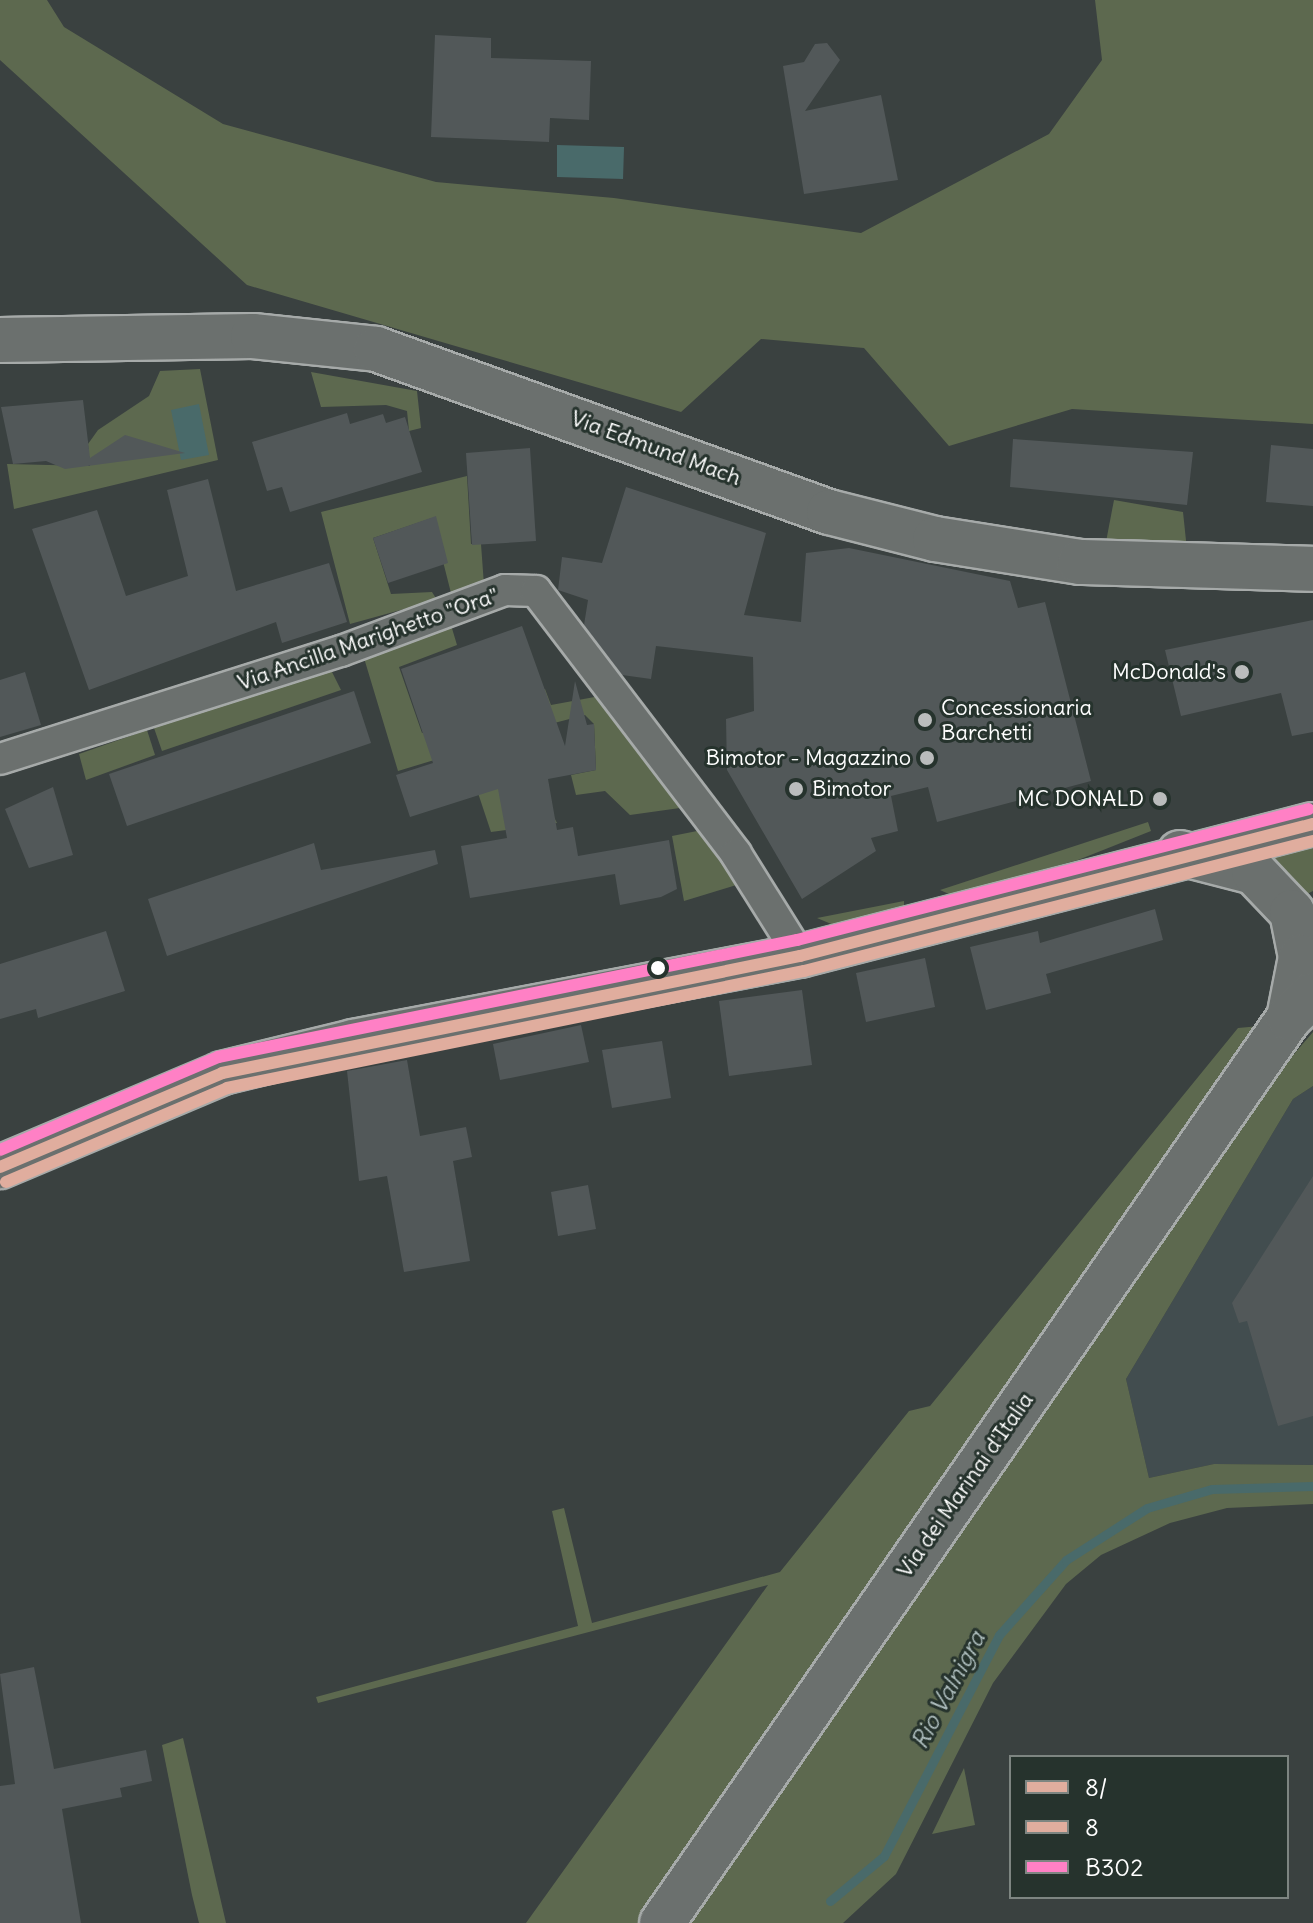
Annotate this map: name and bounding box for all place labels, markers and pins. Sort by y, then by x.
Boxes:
place label: McDonald's [1112,659,1226,685]
marker: McDonald's [1233,663,1251,681]
place label: Concessionaria Barchetti [941,694,1092,746]
marker: Concessionaria Barchetti [916,711,934,729]
place label: Bimotor - Magazzino [705,745,911,771]
marker: Bimotor - Magazzino [918,749,936,767]
place label: Bimotor [812,776,892,802]
marker: Bimotor [787,780,805,798]
place label: MC DONALD [1017,786,1144,812]
marker: MC DONALD [1151,790,1169,808]
unlabelled marker [650,960,666,976]

